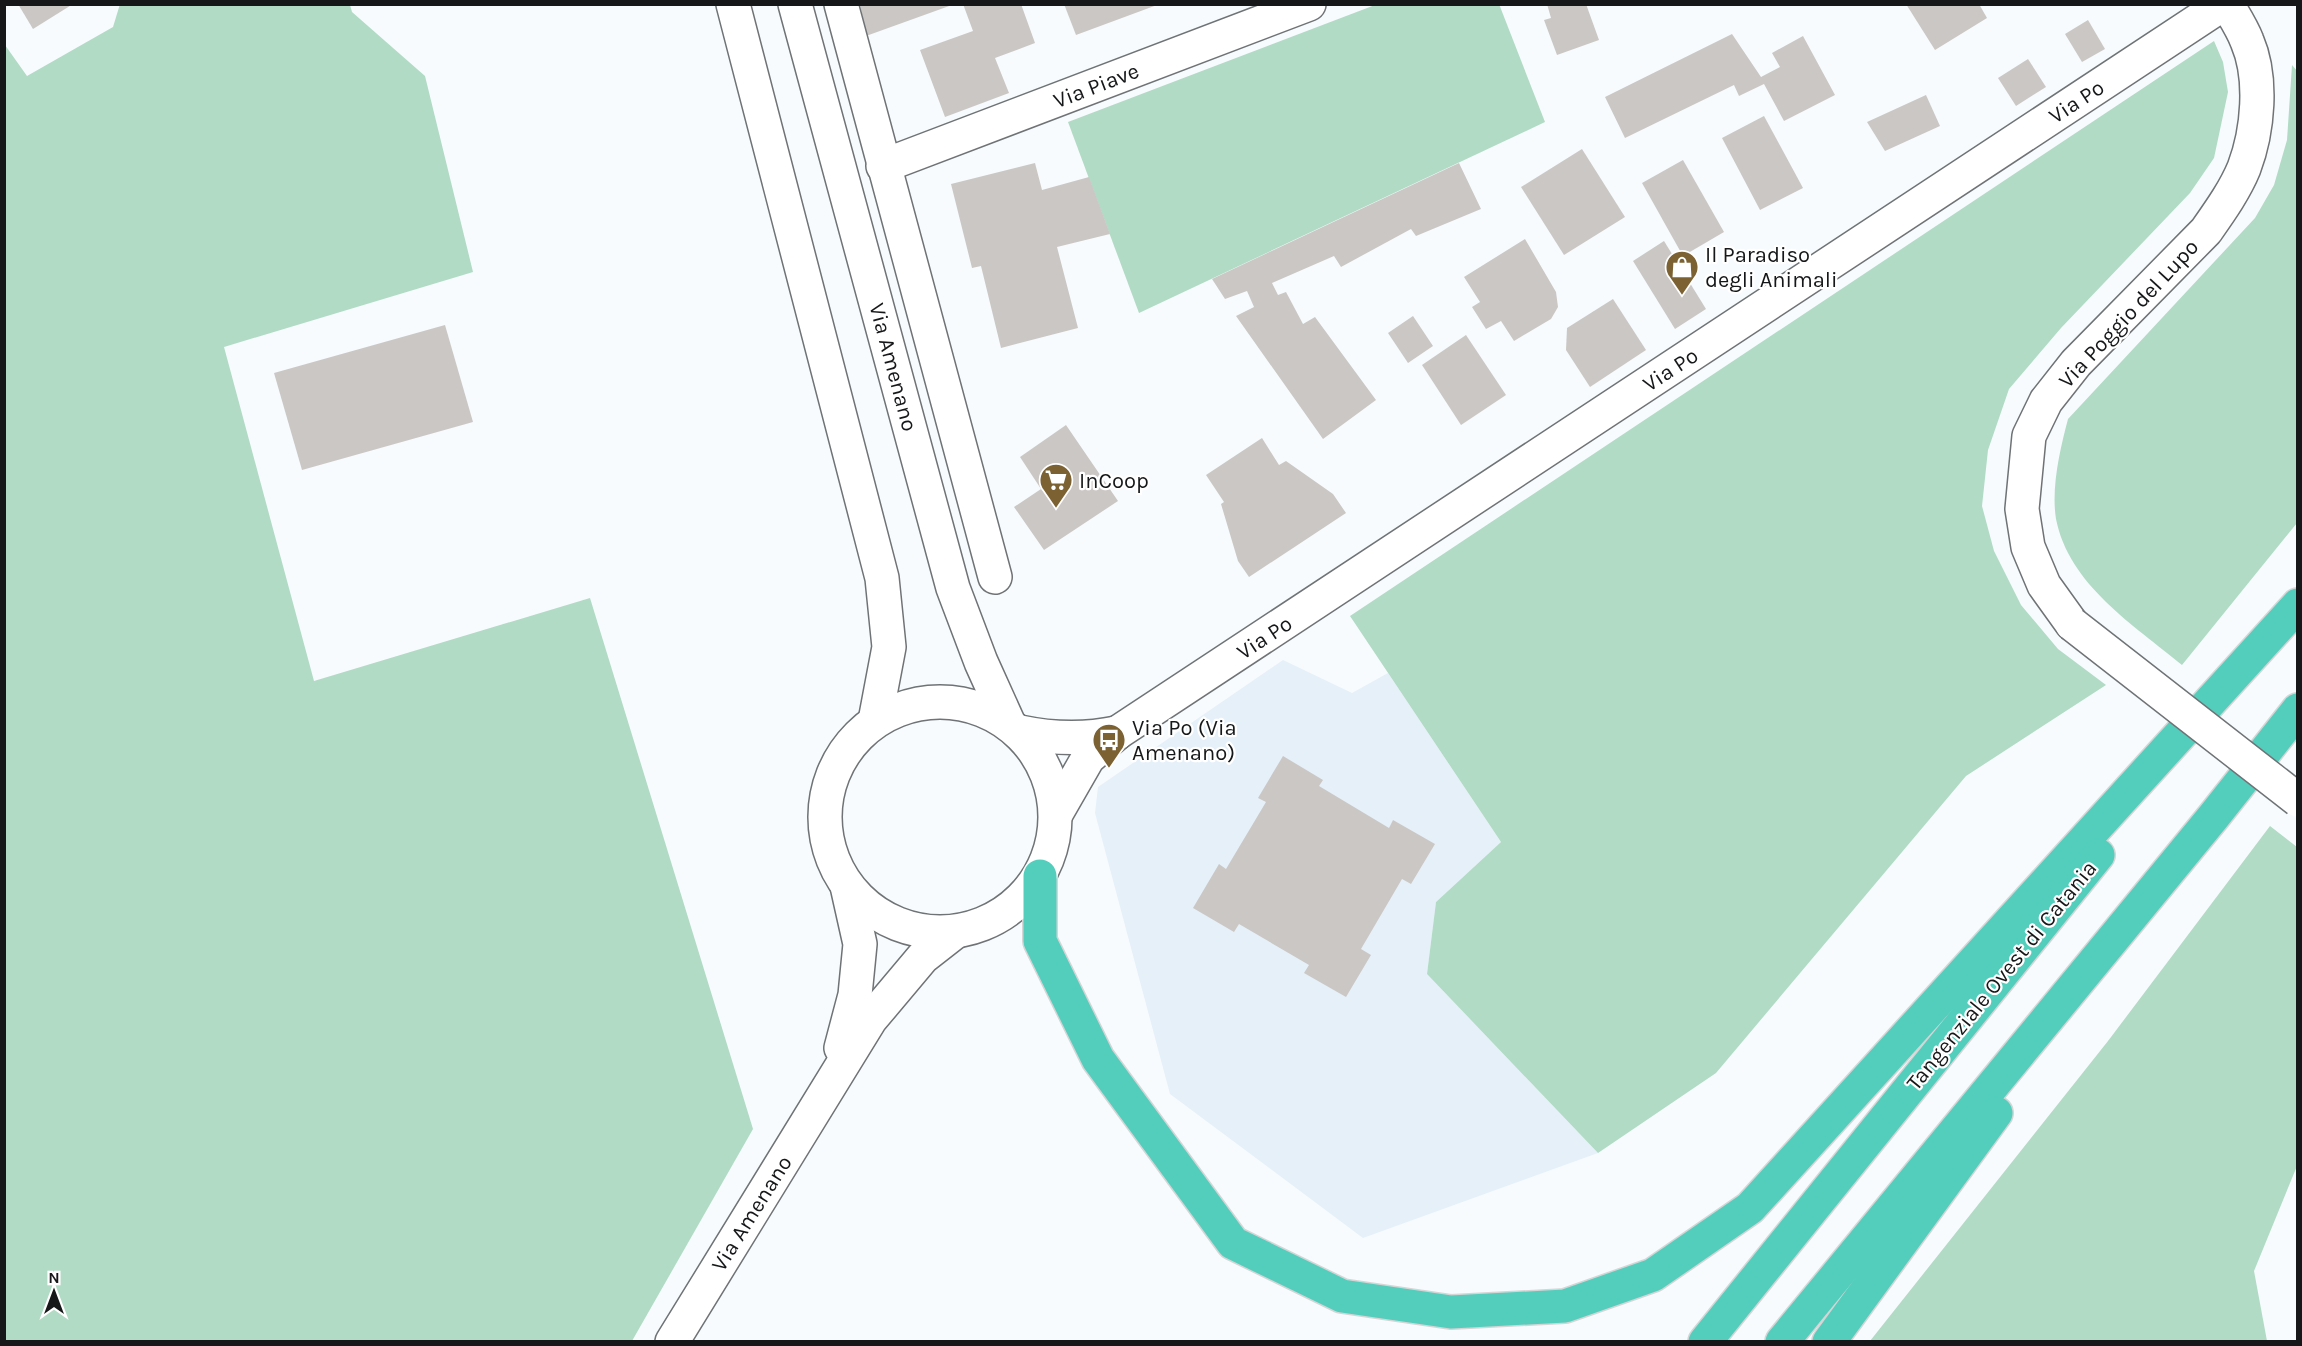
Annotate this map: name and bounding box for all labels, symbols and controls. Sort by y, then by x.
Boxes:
street label: Via Piave [1050,58,1143,114]
street label: Via Po [2044,74,2109,129]
street label: Via Poggio del Lupo [2053,234,2204,393]
place label: Il Paradiso degli Animali [1705,242,1838,293]
shop icon: Il Paradiso degli Animali [1664,249,1700,296]
street label: Via Amenano [863,300,923,434]
street label: Via Po [1638,342,1703,397]
supermarket icon: InCoop [1038,462,1074,509]
place label: InCoop [1079,468,1149,494]
street label: Via Po [1232,610,1297,665]
place label: Via Po (Via Amenano) [1132,715,1237,766]
bus stop icon: Via Po (Via Amenano) [1091,722,1127,769]
street label: Tangenziale Ovest di Catania [1901,856,2102,1096]
street label: Via Amenano [706,1151,798,1276]
north arrow [24,1262,84,1322]
text: N [48,1268,60,1287]

